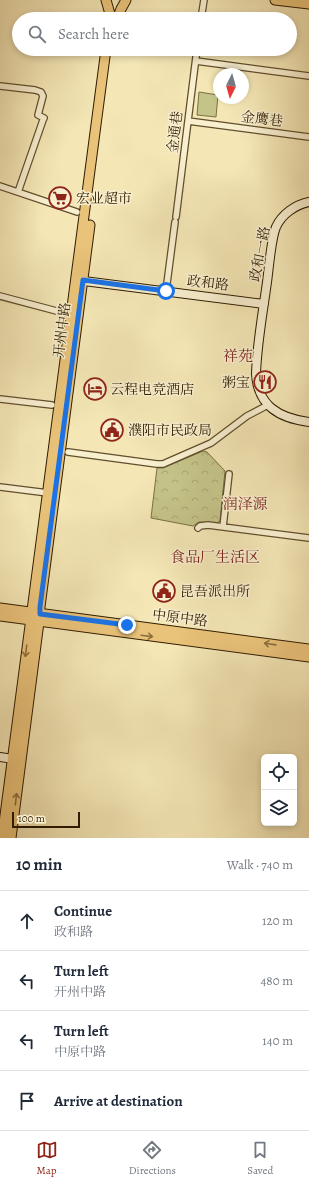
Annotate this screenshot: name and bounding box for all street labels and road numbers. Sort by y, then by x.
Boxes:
street label: 金鹰巷 [240,107,284,131]
street label: 金通巷 [163,110,187,154]
street label: 政和一路 [245,225,275,283]
street label: 政和路 [186,271,230,295]
street label: 开州中路 [49,301,75,359]
street label: 中原中路 [151,605,209,631]

